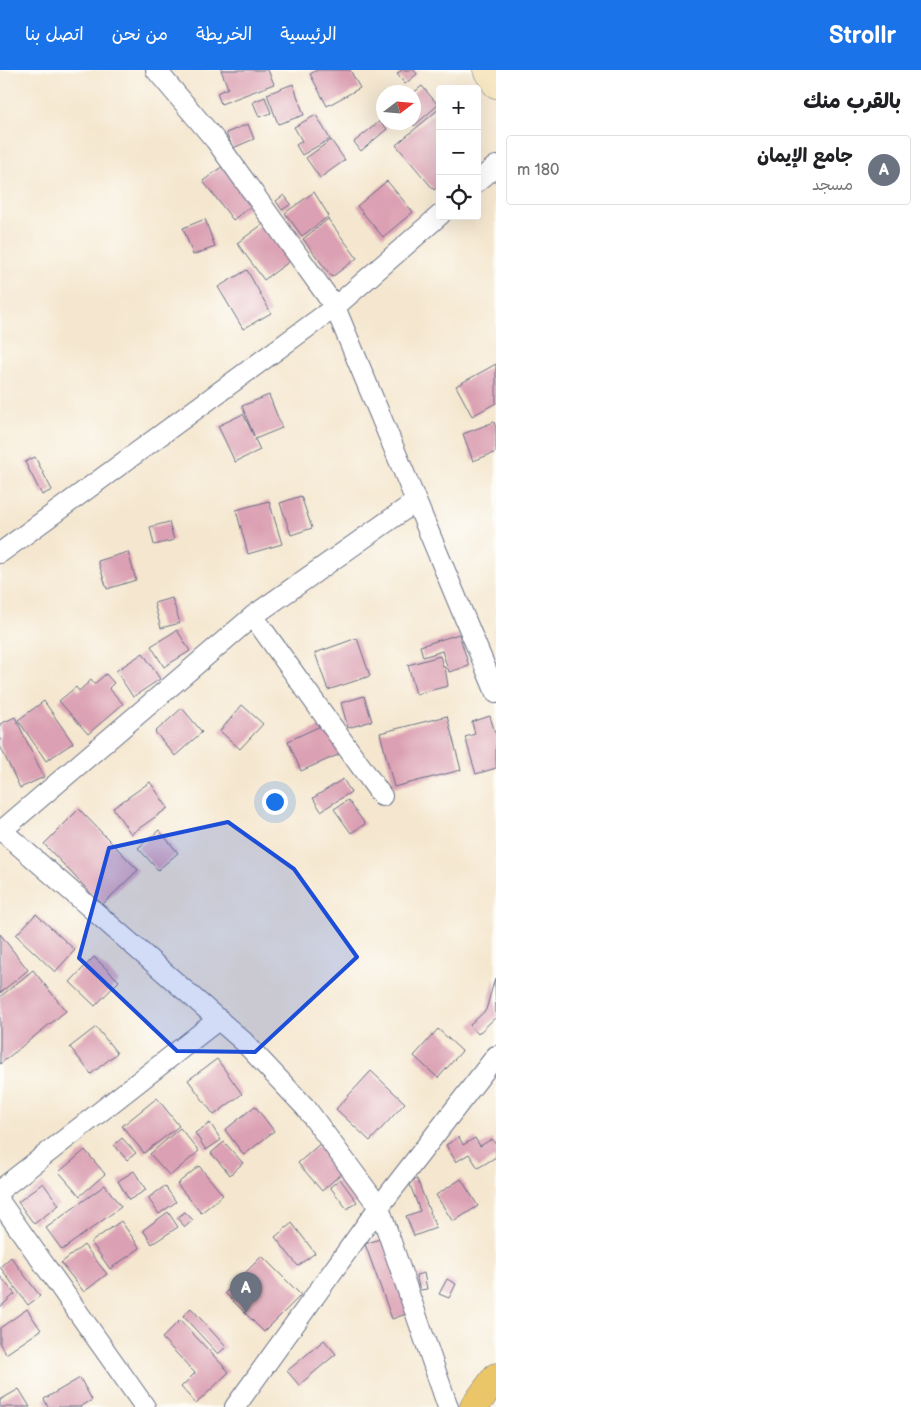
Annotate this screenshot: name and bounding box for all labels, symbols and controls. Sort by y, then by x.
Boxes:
text: Strollr [829,21,896,50]
text: اتصل بنا [25,24,84,45]
text: من نحن [112,24,168,45]
text: الخريطة [196,24,252,45]
text: الرئيسية [280,24,337,45]
north arrow [376,85,421,130]
map controls [436,85,481,220]
button: + [436,85,481,130]
text: بالقرب منك [803,89,901,114]
button: − [436,130,481,175]
text: جامع الإيمان [757,145,853,168]
text: 180 m [517,161,560,180]
text: A [879,161,889,180]
button: locate [436,175,481,220]
text: مسجد [812,176,853,195]
your location [262,789,288,815]
pin: A [230,1272,262,1313]

